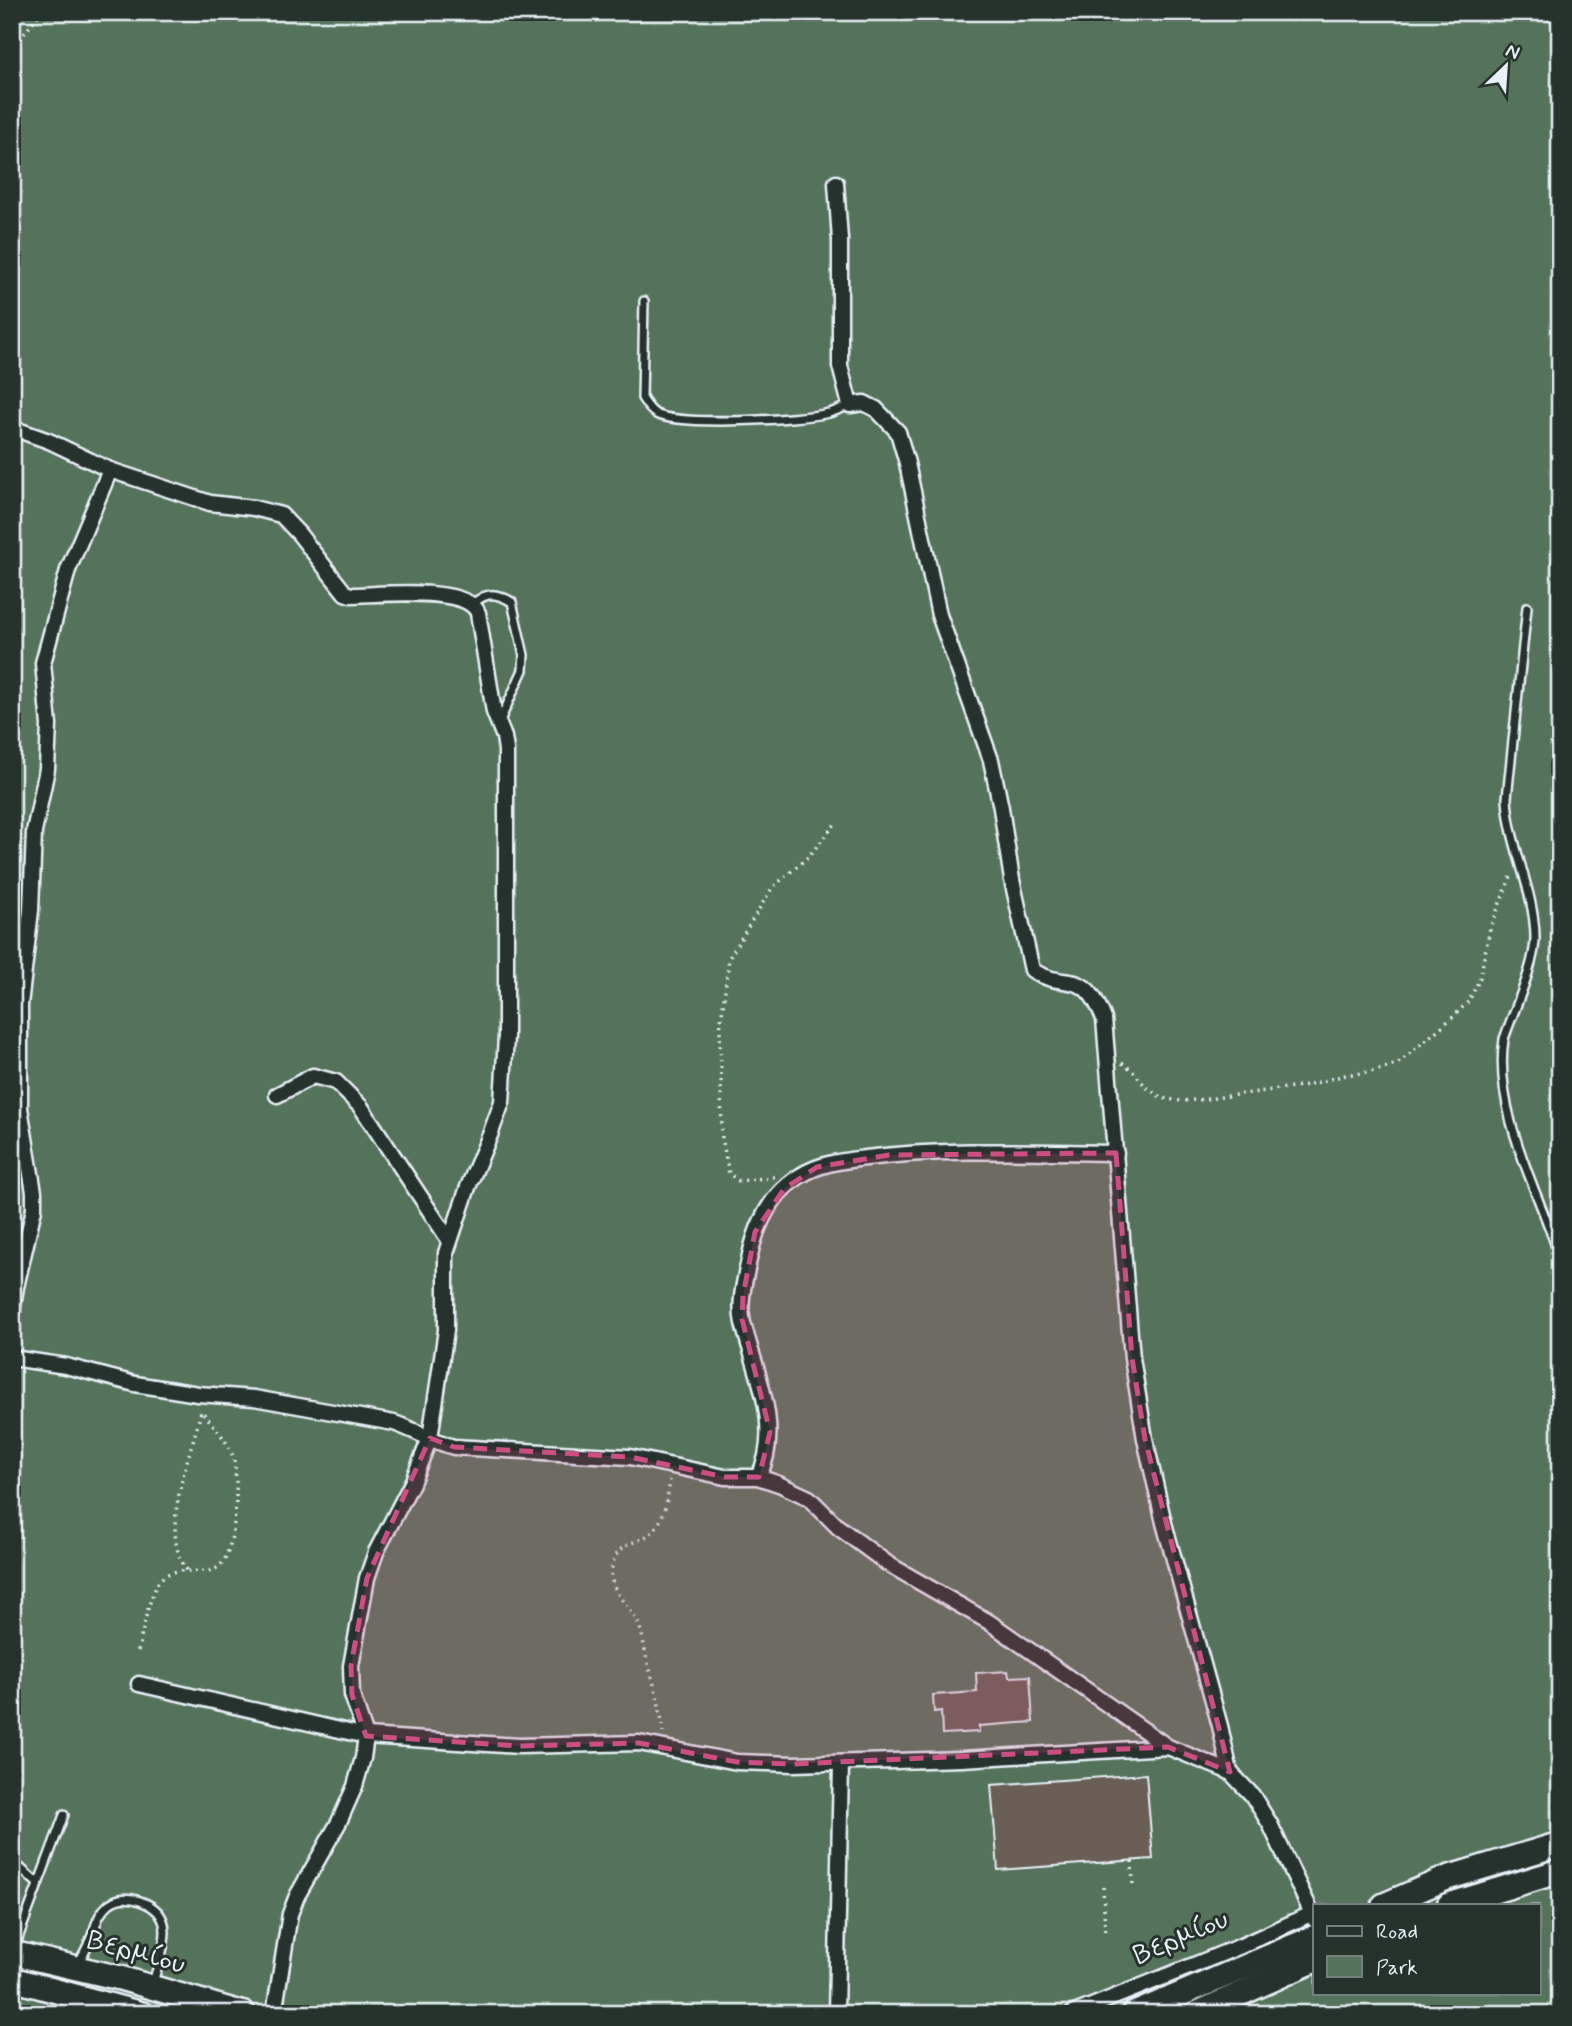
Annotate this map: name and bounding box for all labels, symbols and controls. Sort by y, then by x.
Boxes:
north arrow [1470,32,1540,102]
text: N [1502,38,1524,66]
street label: Βερμίου [1128,1901,1234,1975]
legend [1313,1904,1540,1994]
text: Road [1376,1918,1418,1946]
street label: Βερμίου [83,1922,189,1984]
text: Park [1376,1954,1418,1982]

